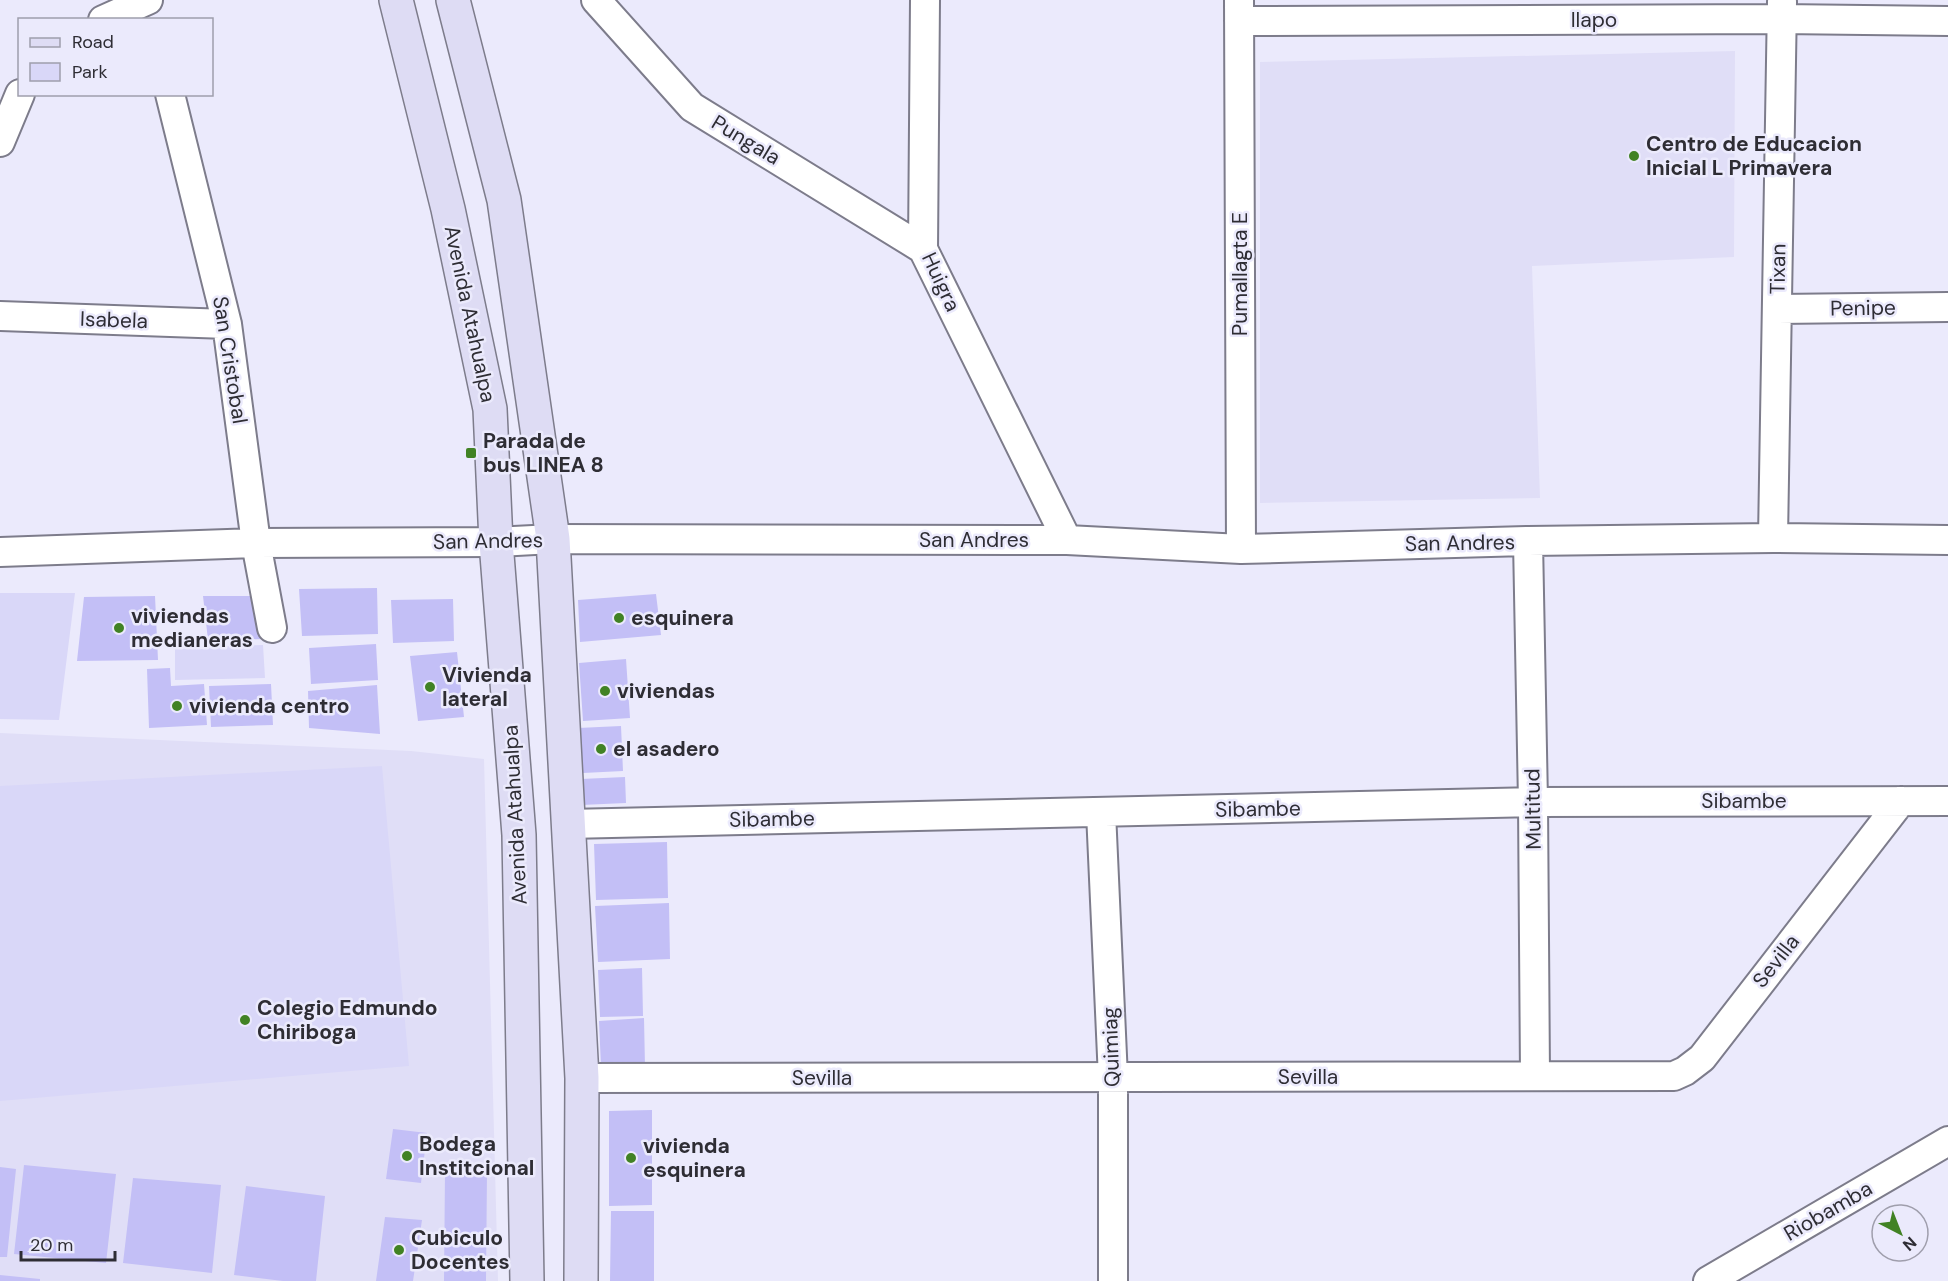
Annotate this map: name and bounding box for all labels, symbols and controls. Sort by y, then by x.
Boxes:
street label: Ilapo [1571,6,1617,34]
legend [18,18,213,96]
text: Road [72,30,114,54]
text: Park [72,60,108,84]
street label: Pungala [706,109,786,171]
place label: Centro de Educacion Inicial L Primavera [1646,130,1862,182]
marker: Centro de Educacion Inicial L Primavera [1627,149,1641,163]
street label: Pumallagta E [1226,212,1254,336]
street label: Avenida Atahualpa [438,223,502,405]
street label: Tixan [1764,243,1792,295]
street label: Huigra [915,248,967,316]
street label: Penipe [1830,293,1896,323]
street label: San Cristobal [206,294,254,426]
street label: Isabela [80,305,148,335]
place label: Parada de bus LINEA 8 [483,427,604,479]
marker: Parada de bus LINEA 8 [464,446,478,460]
street label: San Andres [433,526,543,556]
street label: San Andres [919,526,1029,554]
street label: San Andres [1405,528,1515,558]
place label: viviendas medianeras [131,602,253,654]
place label: esquinera [631,604,734,632]
marker: esquinera [612,611,626,625]
marker: viviendas medianeras [112,621,126,635]
place label: Vivienda lateral [442,661,532,713]
place label: viviendas [617,677,715,705]
marker: Vivienda lateral [423,680,437,694]
marker: viviendas [598,684,612,698]
place label: vivienda centro [189,692,350,720]
marker: vivienda centro [170,699,184,713]
street label: Avenida Atahualpa [496,724,534,906]
place label: el asadero [613,735,720,763]
marker: el asadero [594,742,608,756]
street label: Multitud [1518,768,1548,850]
street label: Sibambe [1701,787,1787,815]
street label: Sibambe [1215,794,1301,824]
street label: Sibambe [729,804,815,834]
street label: Sevilla [1746,929,1806,993]
place label: Colegio Edmundo Chiriboga [257,994,438,1046]
street label: Quimiag [1096,1006,1126,1088]
marker: Colegio Edmundo Chiriboga [238,1013,252,1027]
street label: Sevilla [1278,1063,1338,1091]
street label: Sevilla [792,1064,852,1092]
place label: Bodega Institcional [419,1130,534,1182]
place label: vivienda esquinera [643,1132,746,1184]
marker: Bodega Institcional [400,1149,414,1163]
marker: vivienda esquinera [624,1151,638,1165]
street label: Riobamba [1779,1174,1877,1248]
north arrow [1870,1203,1930,1263]
scale bar [21,1224,116,1262]
place label: Cubiculo Docentes [411,1224,510,1276]
text: N [1898,1232,1921,1255]
text: 20 m [30,1233,73,1257]
marker: Cubiculo Docentes [392,1243,406,1257]

